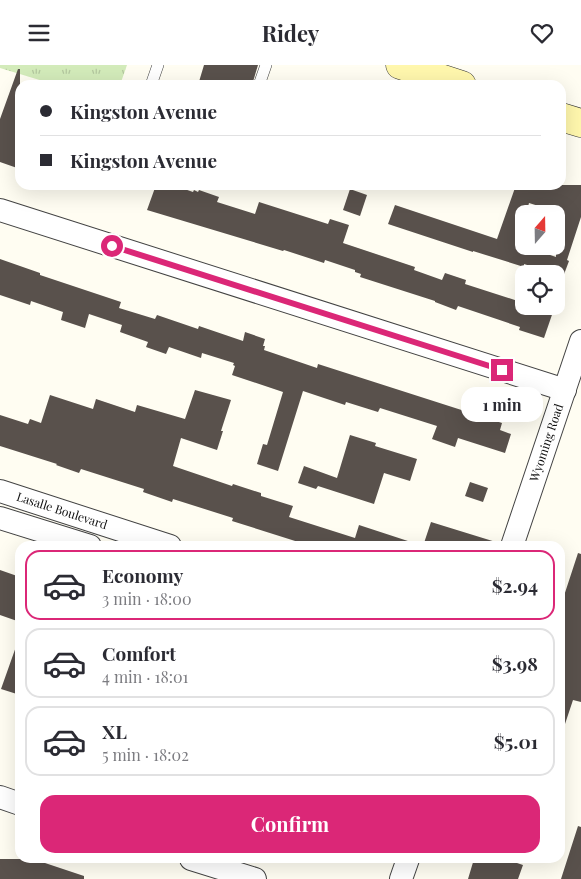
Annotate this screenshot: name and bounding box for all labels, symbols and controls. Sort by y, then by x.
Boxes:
text: Ridey [262,18,319,48]
icon: menu [25,19,53,47]
icon: heart [528,19,556,47]
text: Kingston Avenue [70,98,217,124]
text: Kingston Avenue [70,147,217,173]
north arrow [515,205,565,255]
map controls [515,205,565,315]
route start [101,235,123,257]
button: locate [515,265,565,315]
route end [491,359,513,381]
callout: 1 min [461,387,543,423]
text: 1 min [482,394,522,415]
street label: Wyoming Road [525,401,566,484]
street label: Lasalle Boulevard [15,488,110,532]
text: Economy [102,562,183,588]
icon: car [42,563,87,608]
text: $2.94 [492,572,538,598]
text: 3 min · 18:00 [102,588,192,609]
text: Comfort [102,640,176,666]
icon: car [42,641,87,686]
text: $3.98 [492,650,538,676]
text: 4 min · 18:01 [102,666,189,687]
text: XL [102,718,127,744]
icon: car [42,719,87,764]
text: $5.01 [494,728,538,754]
text: 5 min · 18:02 [102,744,189,765]
button: Confirm [40,795,540,853]

